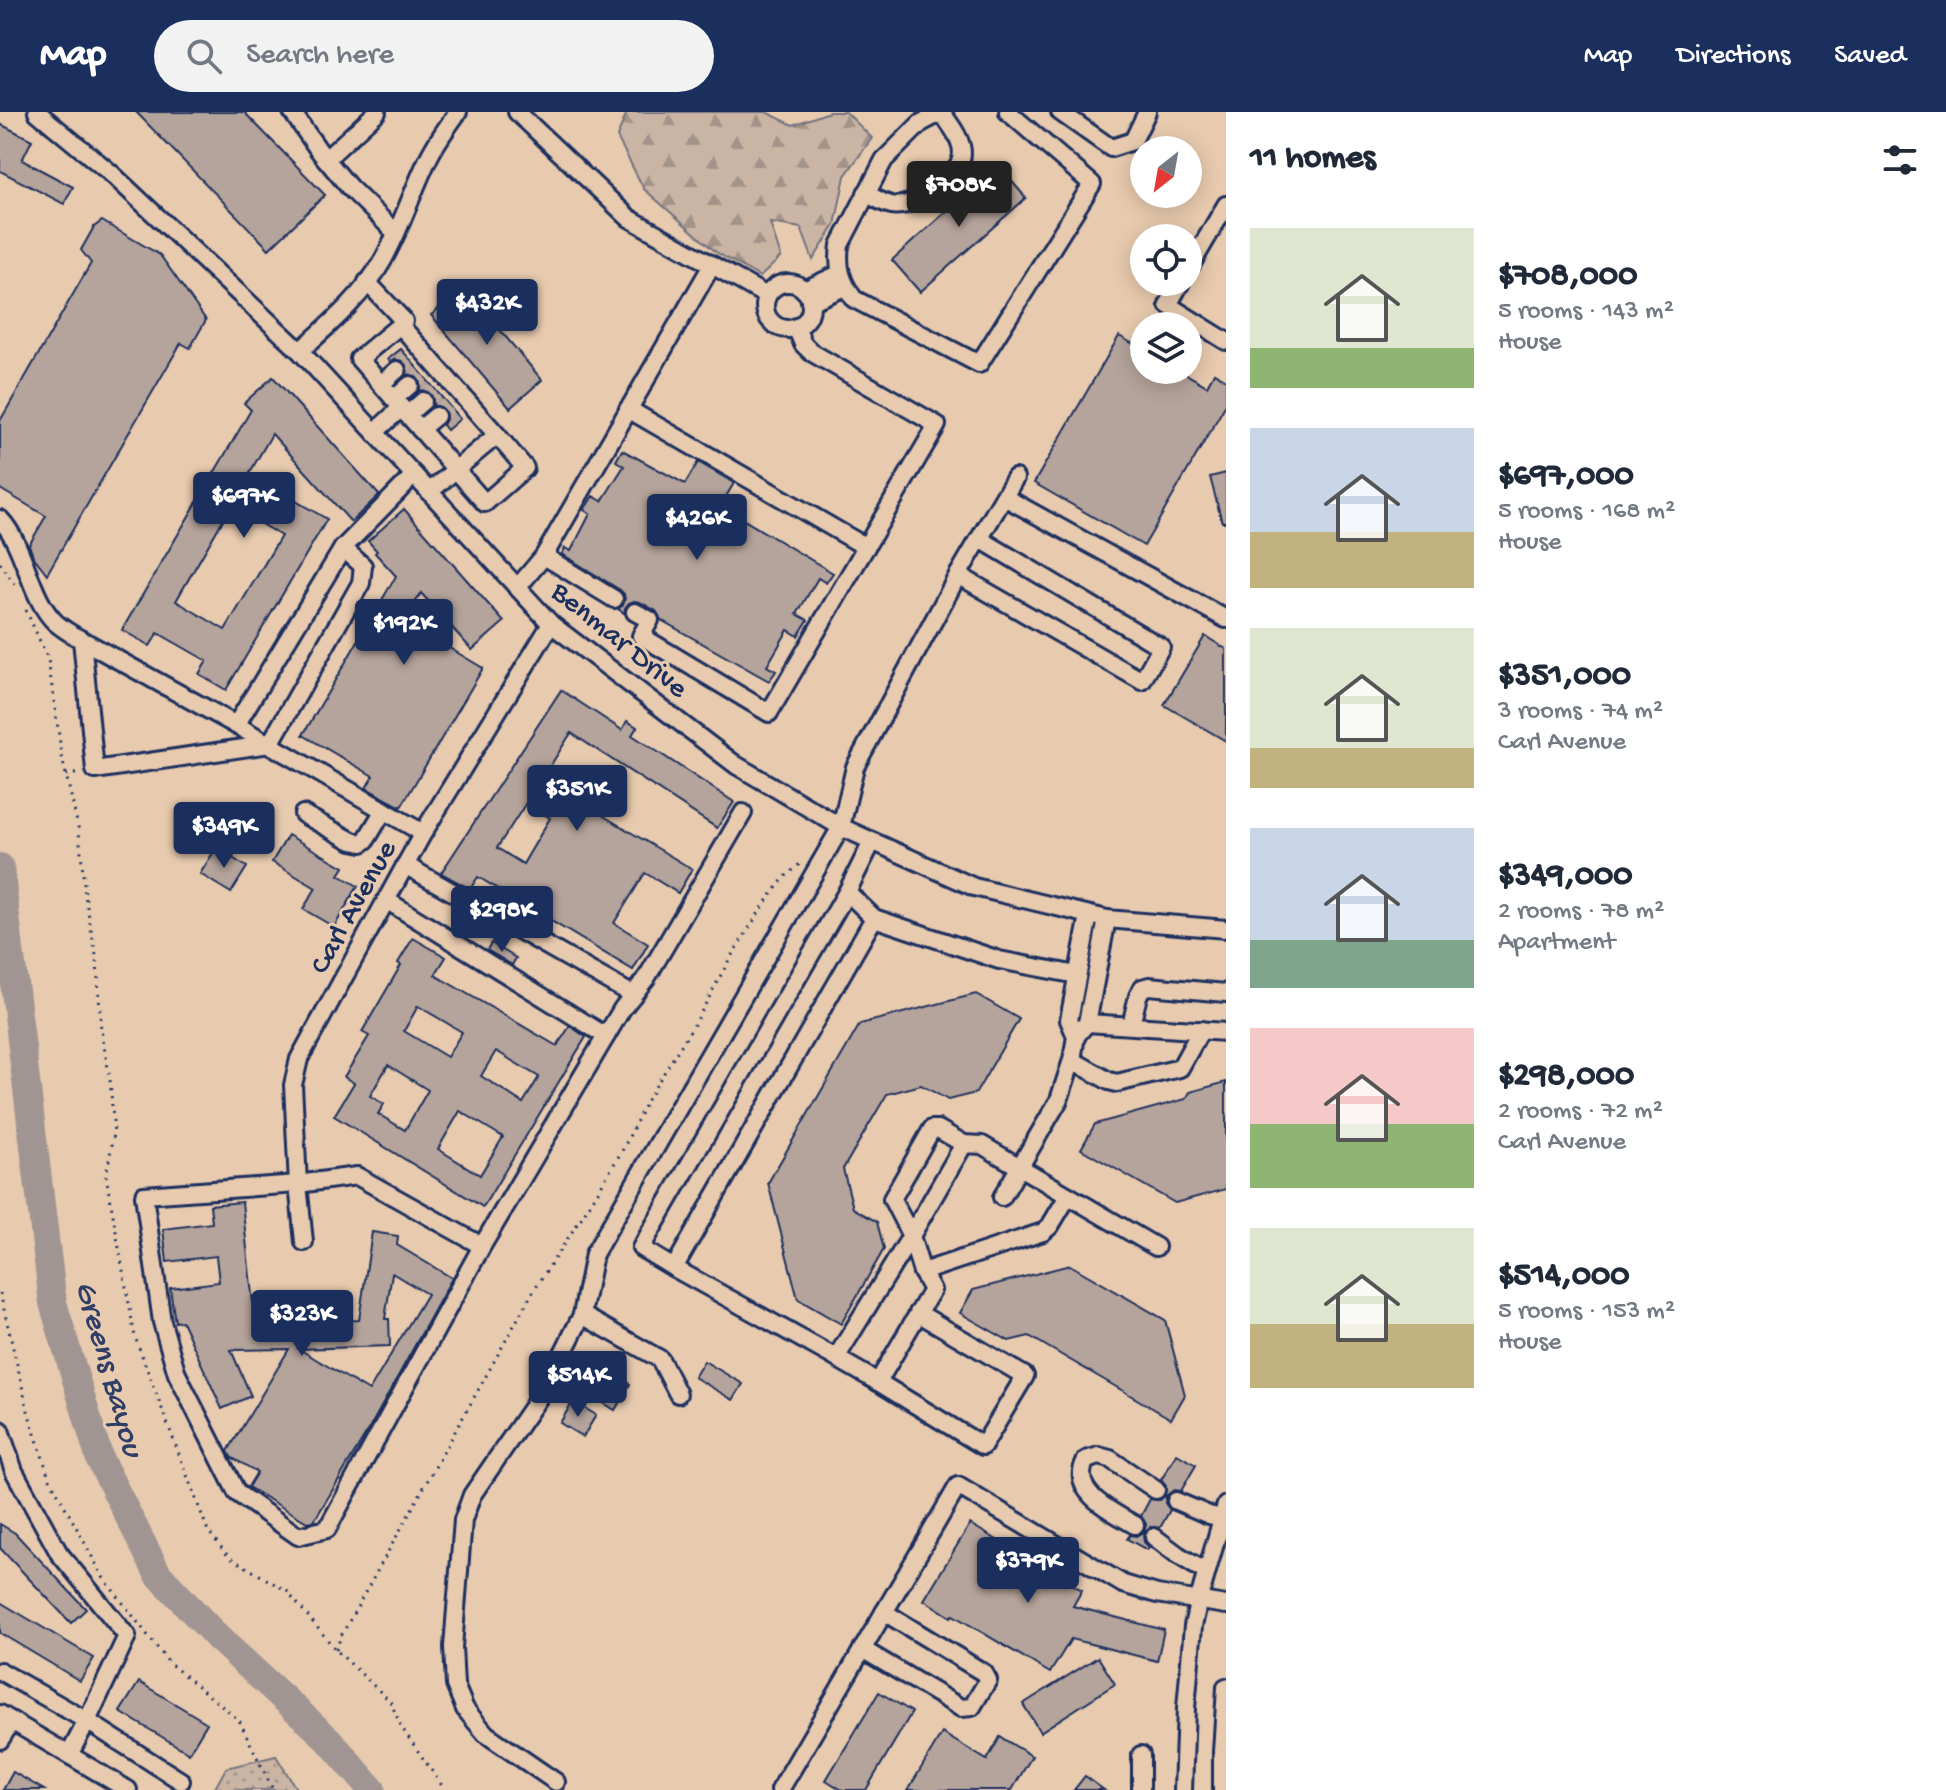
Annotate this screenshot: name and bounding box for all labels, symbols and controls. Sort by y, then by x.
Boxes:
search box [154,20,714,92]
text: Map [40,34,106,78]
icon: search [182,34,226,78]
text: Search here [246,39,394,74]
text: Map [1584,40,1632,73]
text: Directions [1676,40,1790,73]
text: Saved [1834,40,1906,73]
north arrow [1130,136,1202,208]
map controls [1130,136,1202,384]
icon: filters [1878,138,1922,182]
text: 11 homes [1250,140,1376,180]
pin: $708K [903,161,1015,229]
text: $708K [925,171,993,202]
button: locate [1130,224,1202,296]
text: $708,000 [1498,257,1638,297]
icon: home [1314,260,1410,356]
pin: $432K [431,279,543,347]
text: $432K [455,289,519,320]
text: 5 rooms · 143 m² [1498,297,1674,328]
button: layers [1130,312,1202,384]
text: House [1498,328,1562,359]
text: $697,000 [1498,457,1634,497]
icon: home [1314,460,1410,556]
pin: $697K [188,472,300,540]
text: $697K [211,482,277,513]
pin: $426K [641,494,753,562]
text: 5 rooms · 168 m² [1498,497,1675,528]
text: $426K [665,504,729,535]
text: House [1498,528,1562,559]
street label: Benmar Drive [542,575,694,708]
pin: $192K [348,599,460,667]
text: $192K [373,609,435,640]
text: $351,000 [1498,657,1631,697]
icon: home [1314,660,1410,756]
text: 3 rooms · 74 m² [1498,697,1663,728]
text: Carl Avenue [1498,728,1626,759]
pin: $351K [521,765,633,833]
text: $351K [545,775,609,806]
pin: $349K [168,802,280,870]
text: $349K [192,812,256,843]
street label: Carl Avenue [304,835,406,981]
text: $349,000 [1498,857,1633,897]
icon: home [1314,860,1410,956]
pin: $298K [446,886,558,954]
text: $298K [469,896,535,927]
text: 2 rooms · 78 m² [1498,897,1664,928]
text: Apartment [1498,928,1615,959]
text: $298,000 [1498,1057,1634,1097]
icon: home [1314,1060,1410,1156]
text: 2 rooms · 72 m² [1498,1097,1663,1128]
text: Carl Avenue [1498,1128,1626,1159]
text: $514,000 [1498,1257,1630,1297]
icon: home [1314,1260,1410,1356]
water label: Greens Bayou [64,1277,151,1464]
pin: $323K [246,1290,358,1358]
text: 5 rooms · 153 m² [1498,1297,1675,1328]
text: $323K [269,1300,335,1331]
text: House [1498,1328,1562,1359]
pin: $514K [522,1351,634,1419]
text: $514K [547,1361,609,1392]
pin: $379K [972,1537,1084,1605]
text: $379K [995,1547,1061,1578]

